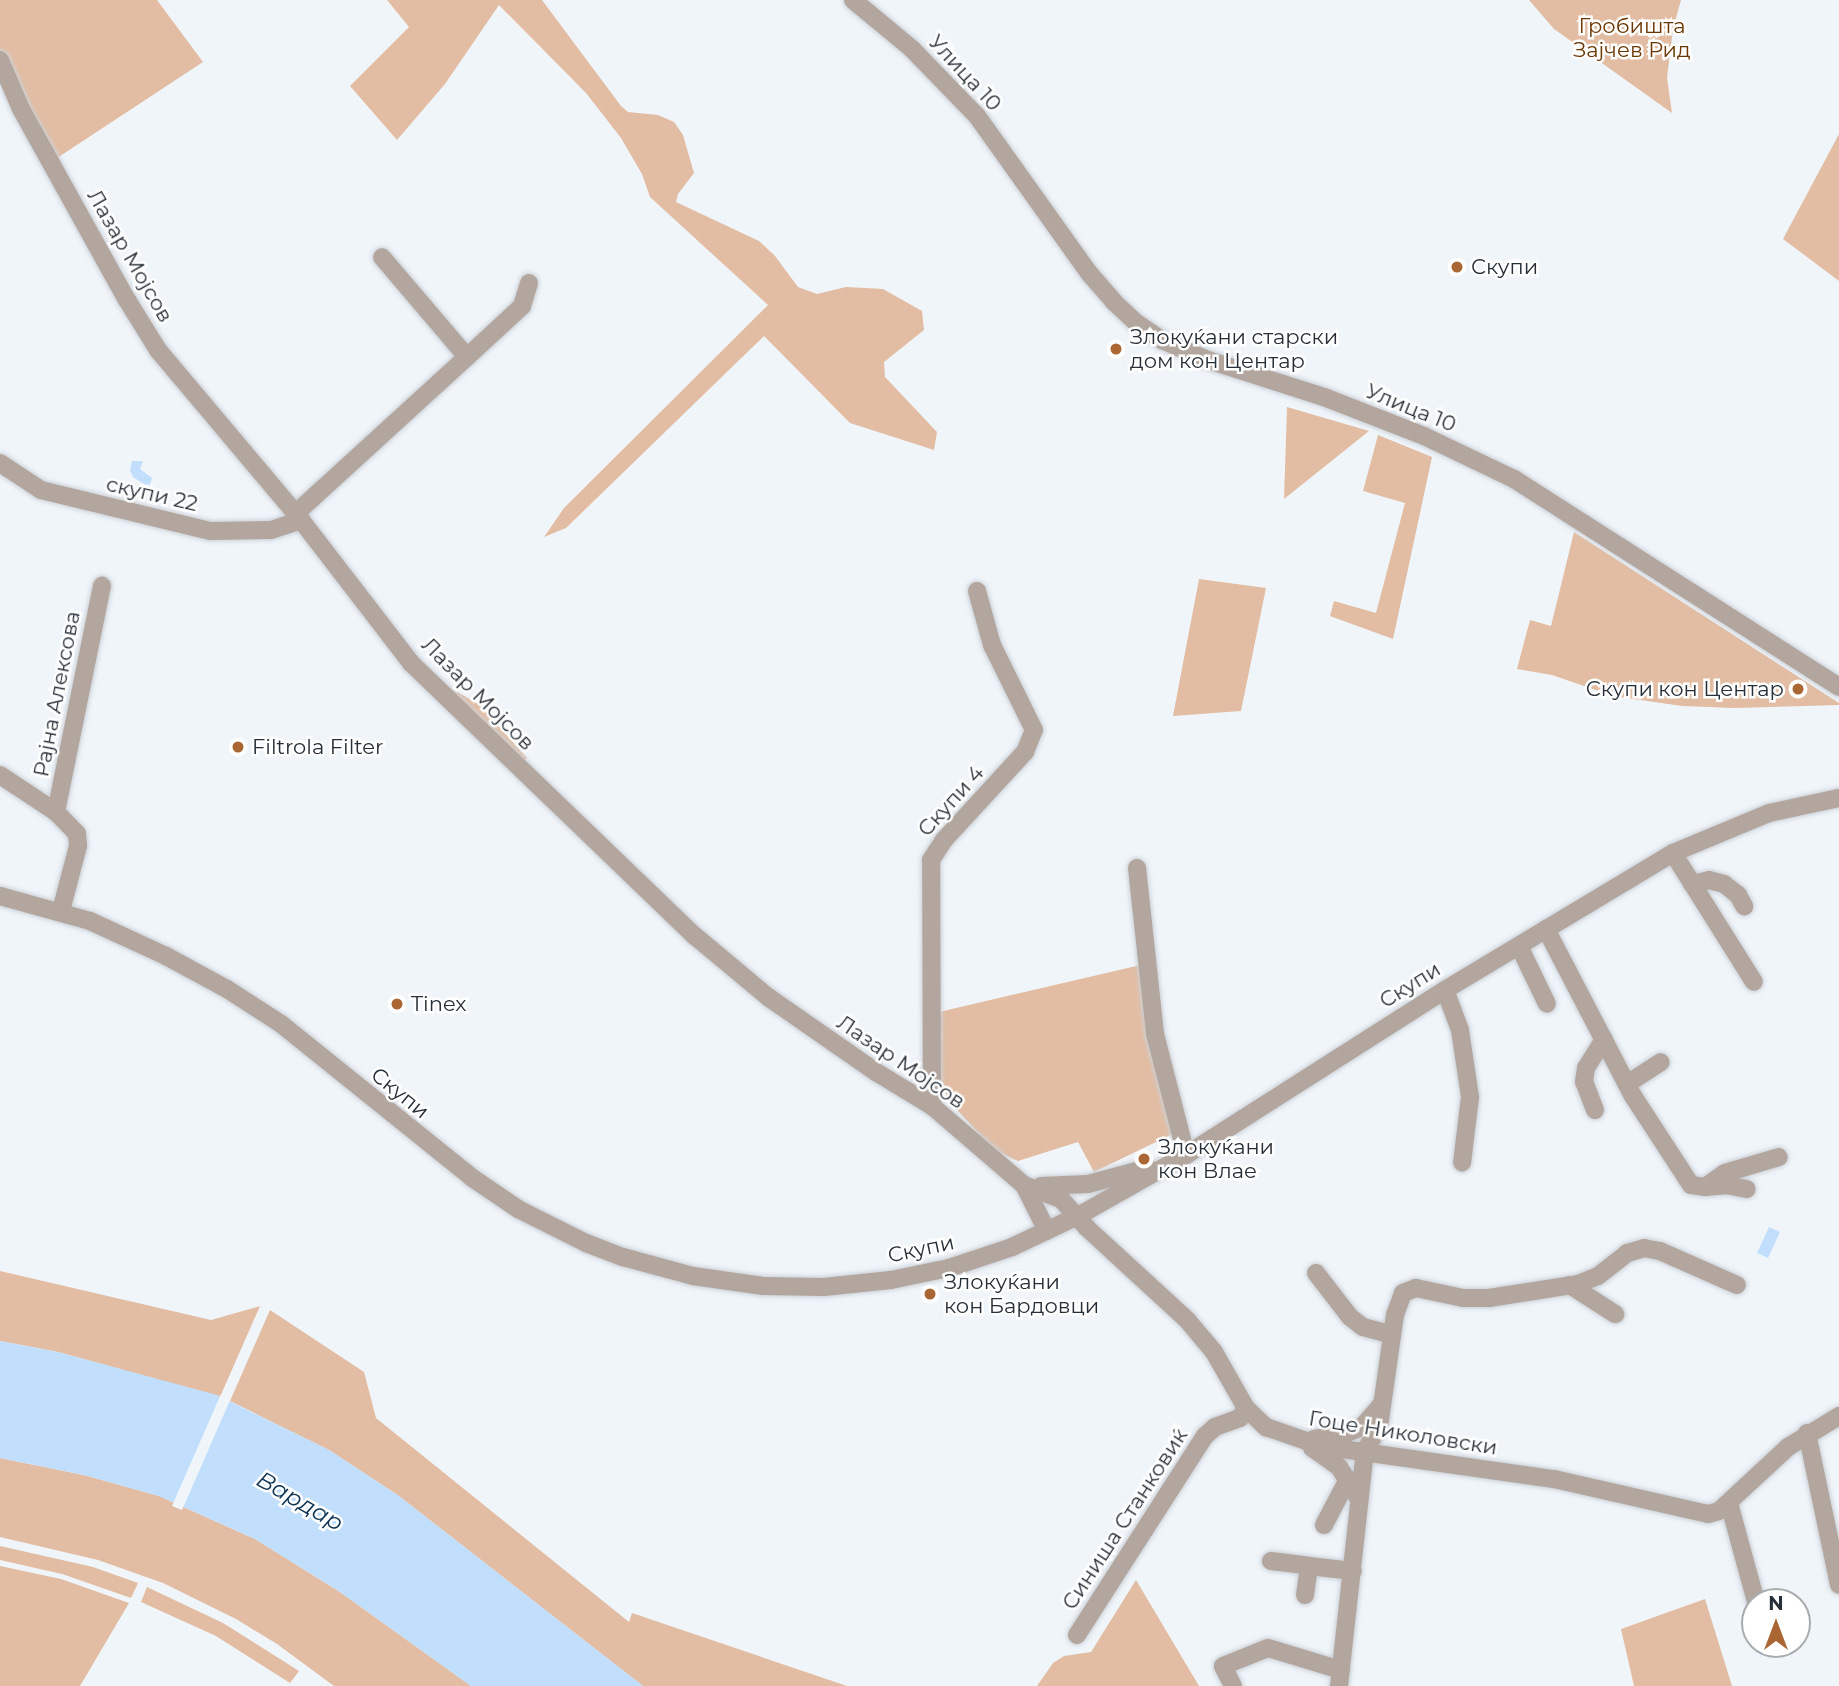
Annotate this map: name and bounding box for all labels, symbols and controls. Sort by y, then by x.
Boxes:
park label: Гробишта Зајчев Рид [1573,13,1691,63]
street label: Улица 10 [923,30,1007,116]
street label: Лазар Мојсов [82,185,178,327]
place label: Скупи [1471,254,1538,280]
marker: Скупи [1449,259,1465,275]
place label: Злокуќани старски дом кон Центар [1130,324,1338,374]
marker: Злокуќани старски дом кон Центар [1108,341,1124,357]
street label: Улица 10 [1362,379,1460,437]
street label: скупи 22 [104,471,200,517]
street label: Рајна Алексова [29,609,85,779]
street label: Лазар Мојсов [416,632,540,756]
place label: Скупи кон Центар [1586,676,1784,702]
marker: Скупи кон Центар [1790,681,1806,697]
place label: Filtrola Filter [252,734,383,760]
marker: Filtrola Filter [230,739,246,755]
street label: Cкупи 4 [913,760,989,842]
street label: Скупи [1375,957,1445,1013]
place label: Tinex [411,991,466,1017]
marker: Tinex [389,996,405,1012]
street label: Лазар Мојсов [832,1010,970,1114]
street label: Скупи [366,1062,434,1124]
place label: Злокуќани кон Влае [1158,1134,1274,1184]
marker: Злокуќани кон Влае [1136,1151,1152,1167]
street label: Скупи [886,1230,956,1268]
place label: Злокуќани кон Бардовци [944,1269,1099,1319]
marker: Злокуќани кон Бардовци [922,1286,938,1302]
street label: Гоце Николовски [1307,1406,1499,1460]
street label: Синиша Станковиќ [1057,1424,1193,1614]
water label: Вардар [252,1465,348,1537]
north arrow [1741,1588,1811,1658]
text: N [1768,1592,1784,1615]

